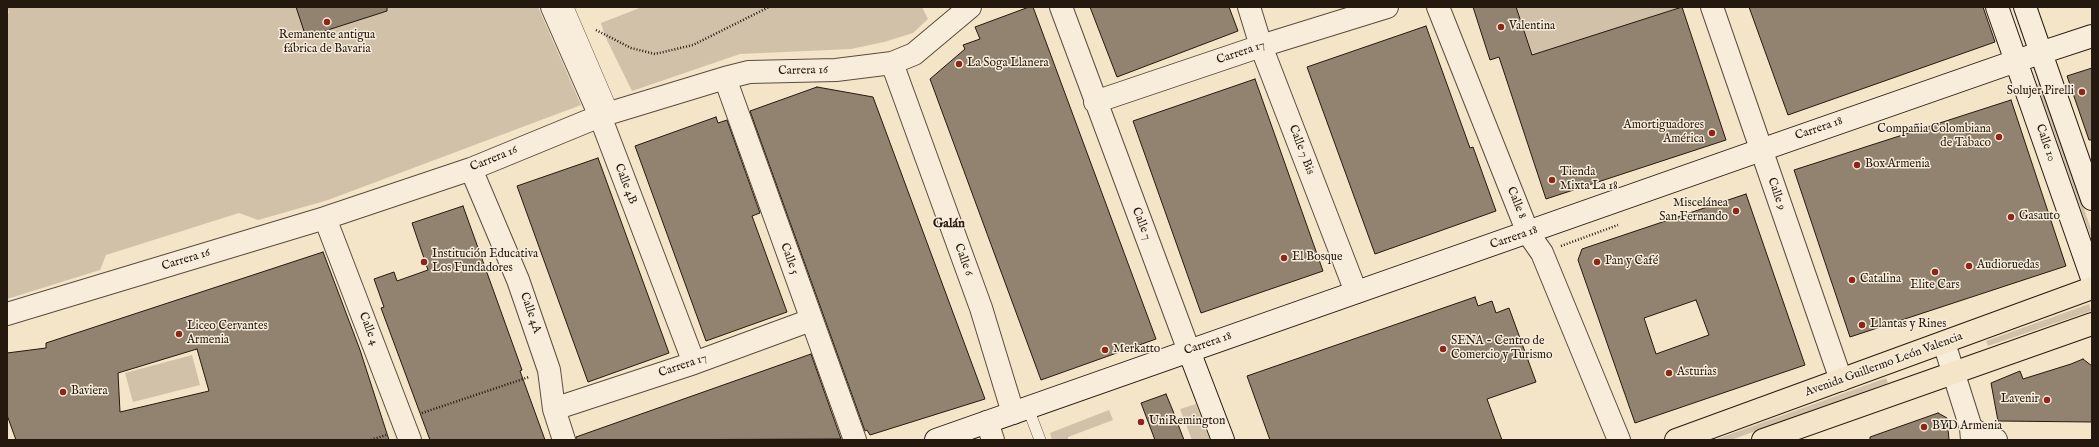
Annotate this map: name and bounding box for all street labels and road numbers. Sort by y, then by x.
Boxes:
street label: Carrera 17 [1215,38,1267,68]
street label: Carrera 16 [778,63,828,79]
street label: Carrera 18 [1793,114,1845,144]
street label: Calle 10 [2032,122,2058,164]
street label: Calle 7 Bis [1285,123,1317,177]
street label: Carrera 16 [468,143,520,175]
street label: Calle 4B [611,162,639,206]
street label: Calle 9 [1764,176,1788,212]
street label: Calle 8 [1503,185,1529,221]
street label: Calle 7 [1128,206,1154,242]
street label: Carrera 18 [1488,223,1540,253]
street label: Calle 5 [777,241,801,277]
street label: Calle 6 [951,242,975,278]
street label: Carrera 16 [160,246,212,274]
street label: Calle 4A [516,291,544,335]
street label: Calle 4 [355,310,381,348]
street label: Carrera 18 [1182,329,1234,359]
street label: Avenida Guillermo León Valencia [1803,330,1965,400]
street label: Carrera 17 [657,351,709,381]

